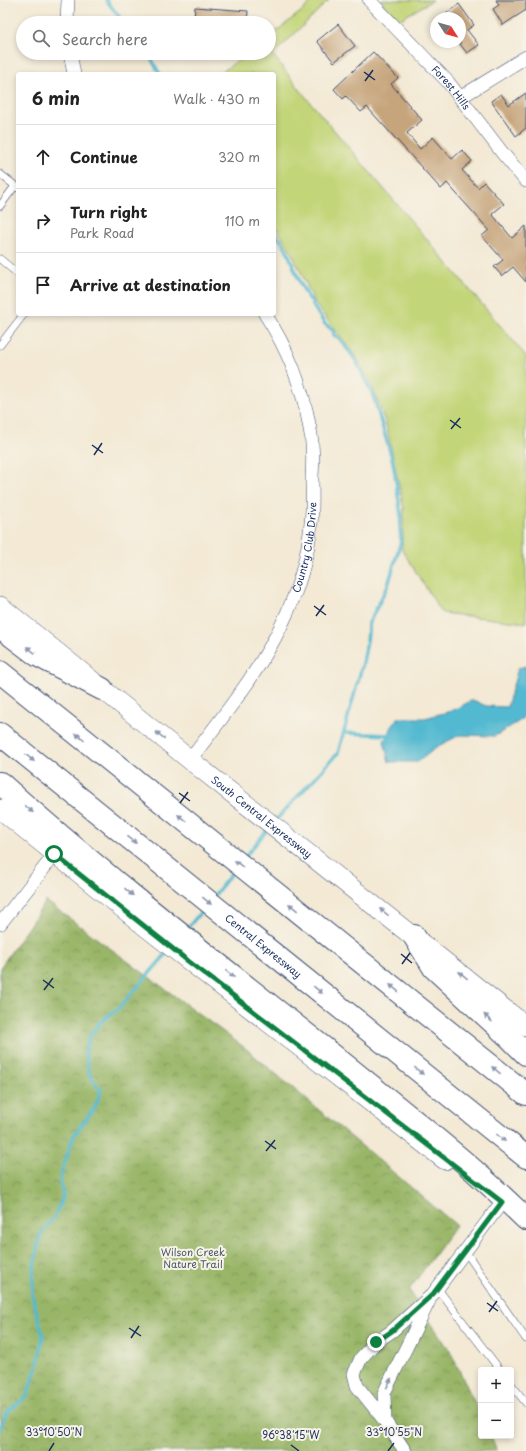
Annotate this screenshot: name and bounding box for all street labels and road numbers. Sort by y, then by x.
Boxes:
street label: Forest Hills [429,62,475,113]
street label: Country Club Drive [288,502,319,595]
street label: South Central Expressway [208,772,316,862]
street label: Central Expressway [222,910,305,982]

